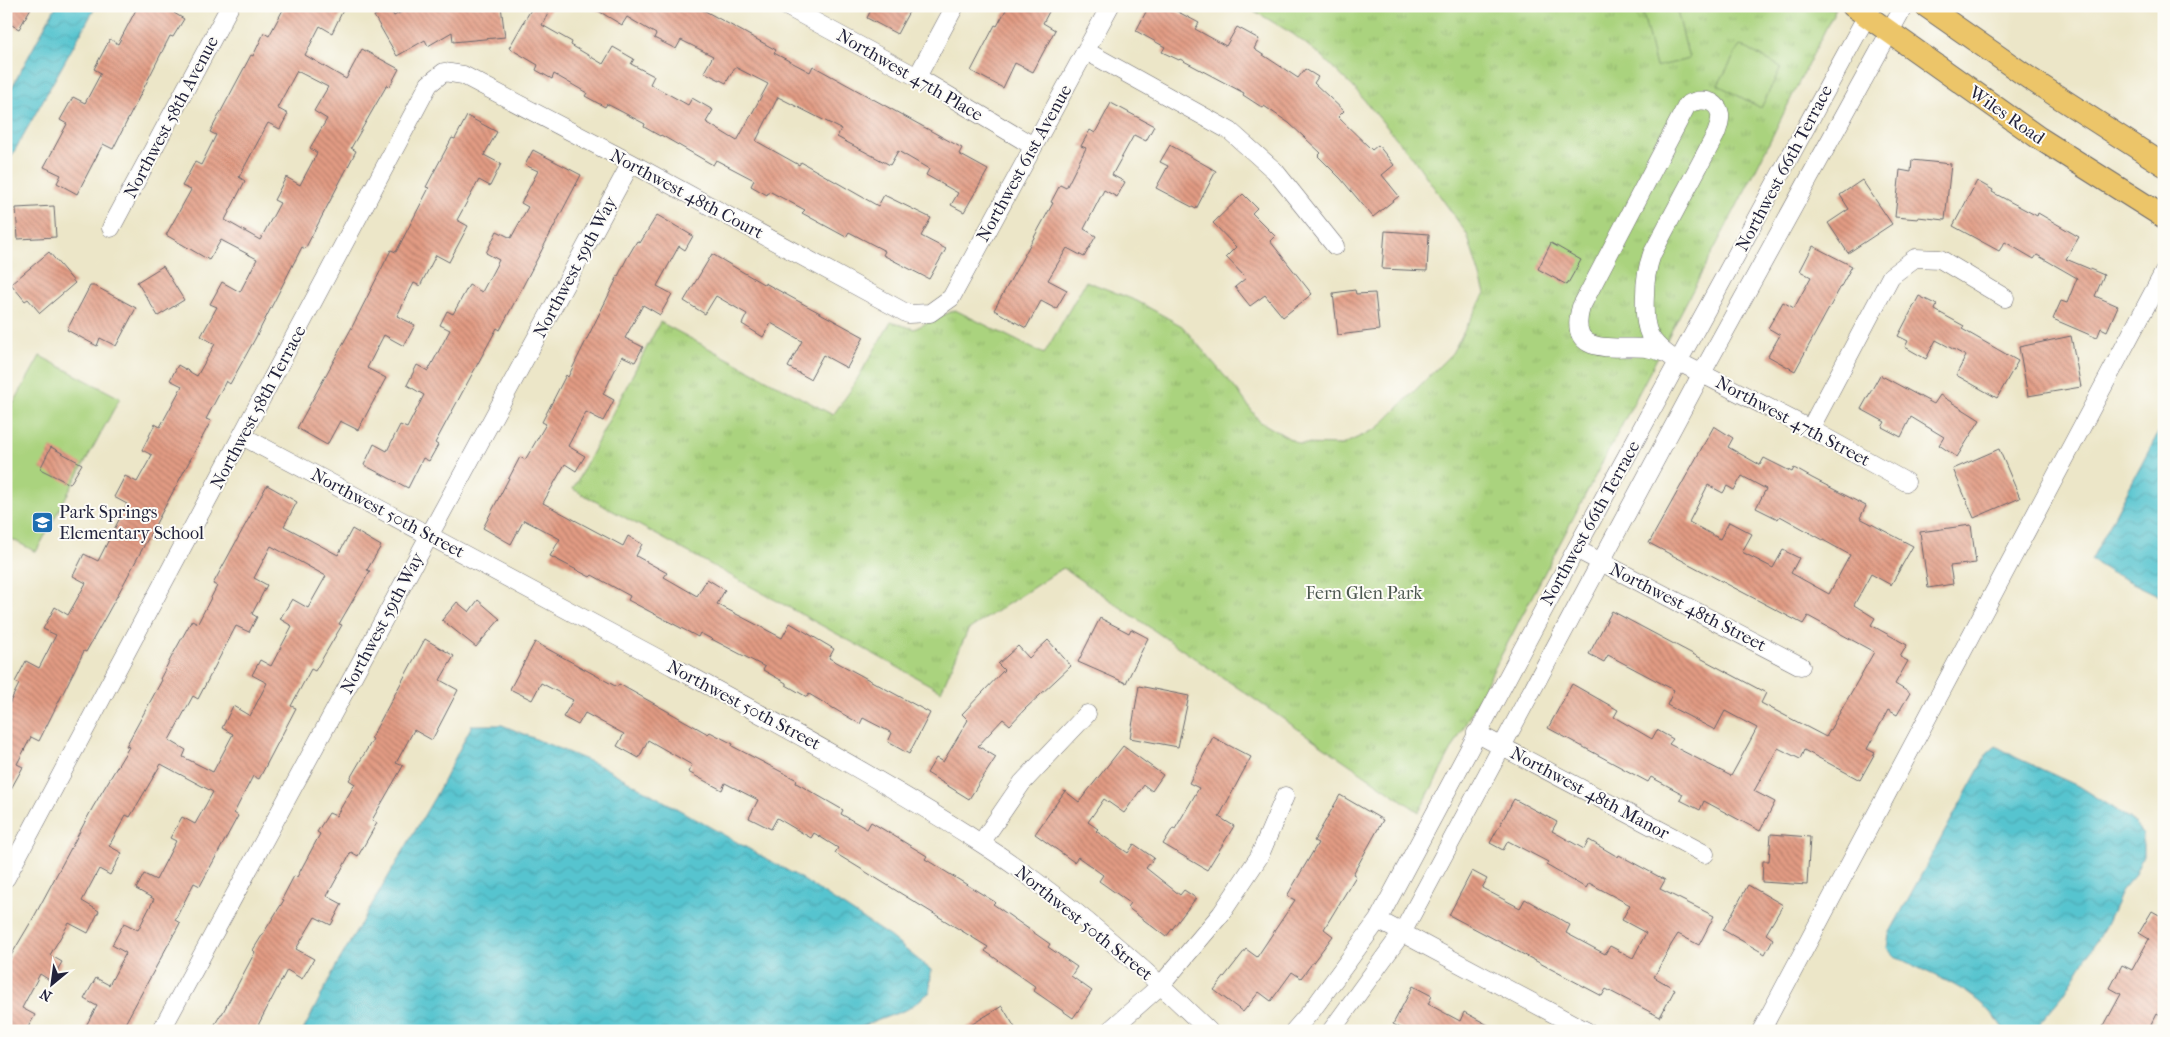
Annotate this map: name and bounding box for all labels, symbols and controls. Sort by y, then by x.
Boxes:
street label: Northwest 47th Place [833,25,987,126]
street label: Northwest 58th Avenue [120,33,223,202]
street label: Northwest 61st Avenue [973,81,1076,245]
street label: Wiles Road [1964,81,2049,149]
street label: Northwest 66th Terrace [1732,82,1837,255]
street label: Northwest 48th Court [607,145,768,244]
street label: Northwest 59th Way [529,192,622,341]
street label: Northwest 58th Terrace [206,322,311,493]
street label: Northwest 47th Street [1712,372,1874,471]
street label: Northwest 66th Terrace [1536,437,1645,609]
street label: Northwest 50th Street [307,464,469,563]
place label: Park Springs Elementary School [59,502,204,544]
school or university icon: Park Springs Elementary School [31,510,55,534]
street label: Northwest 59th Way [336,548,429,697]
street label: Northwest 48th Street [1606,559,1770,656]
park label: Fern Glen Park [1305,583,1423,604]
street label: Northwest 50th Street [663,656,825,755]
street label: Northwest 48th Manor [1507,743,1673,844]
street label: Northwest 50th Street [1011,862,1157,986]
north arrow [28,960,78,1010]
text: N [37,985,55,1005]

